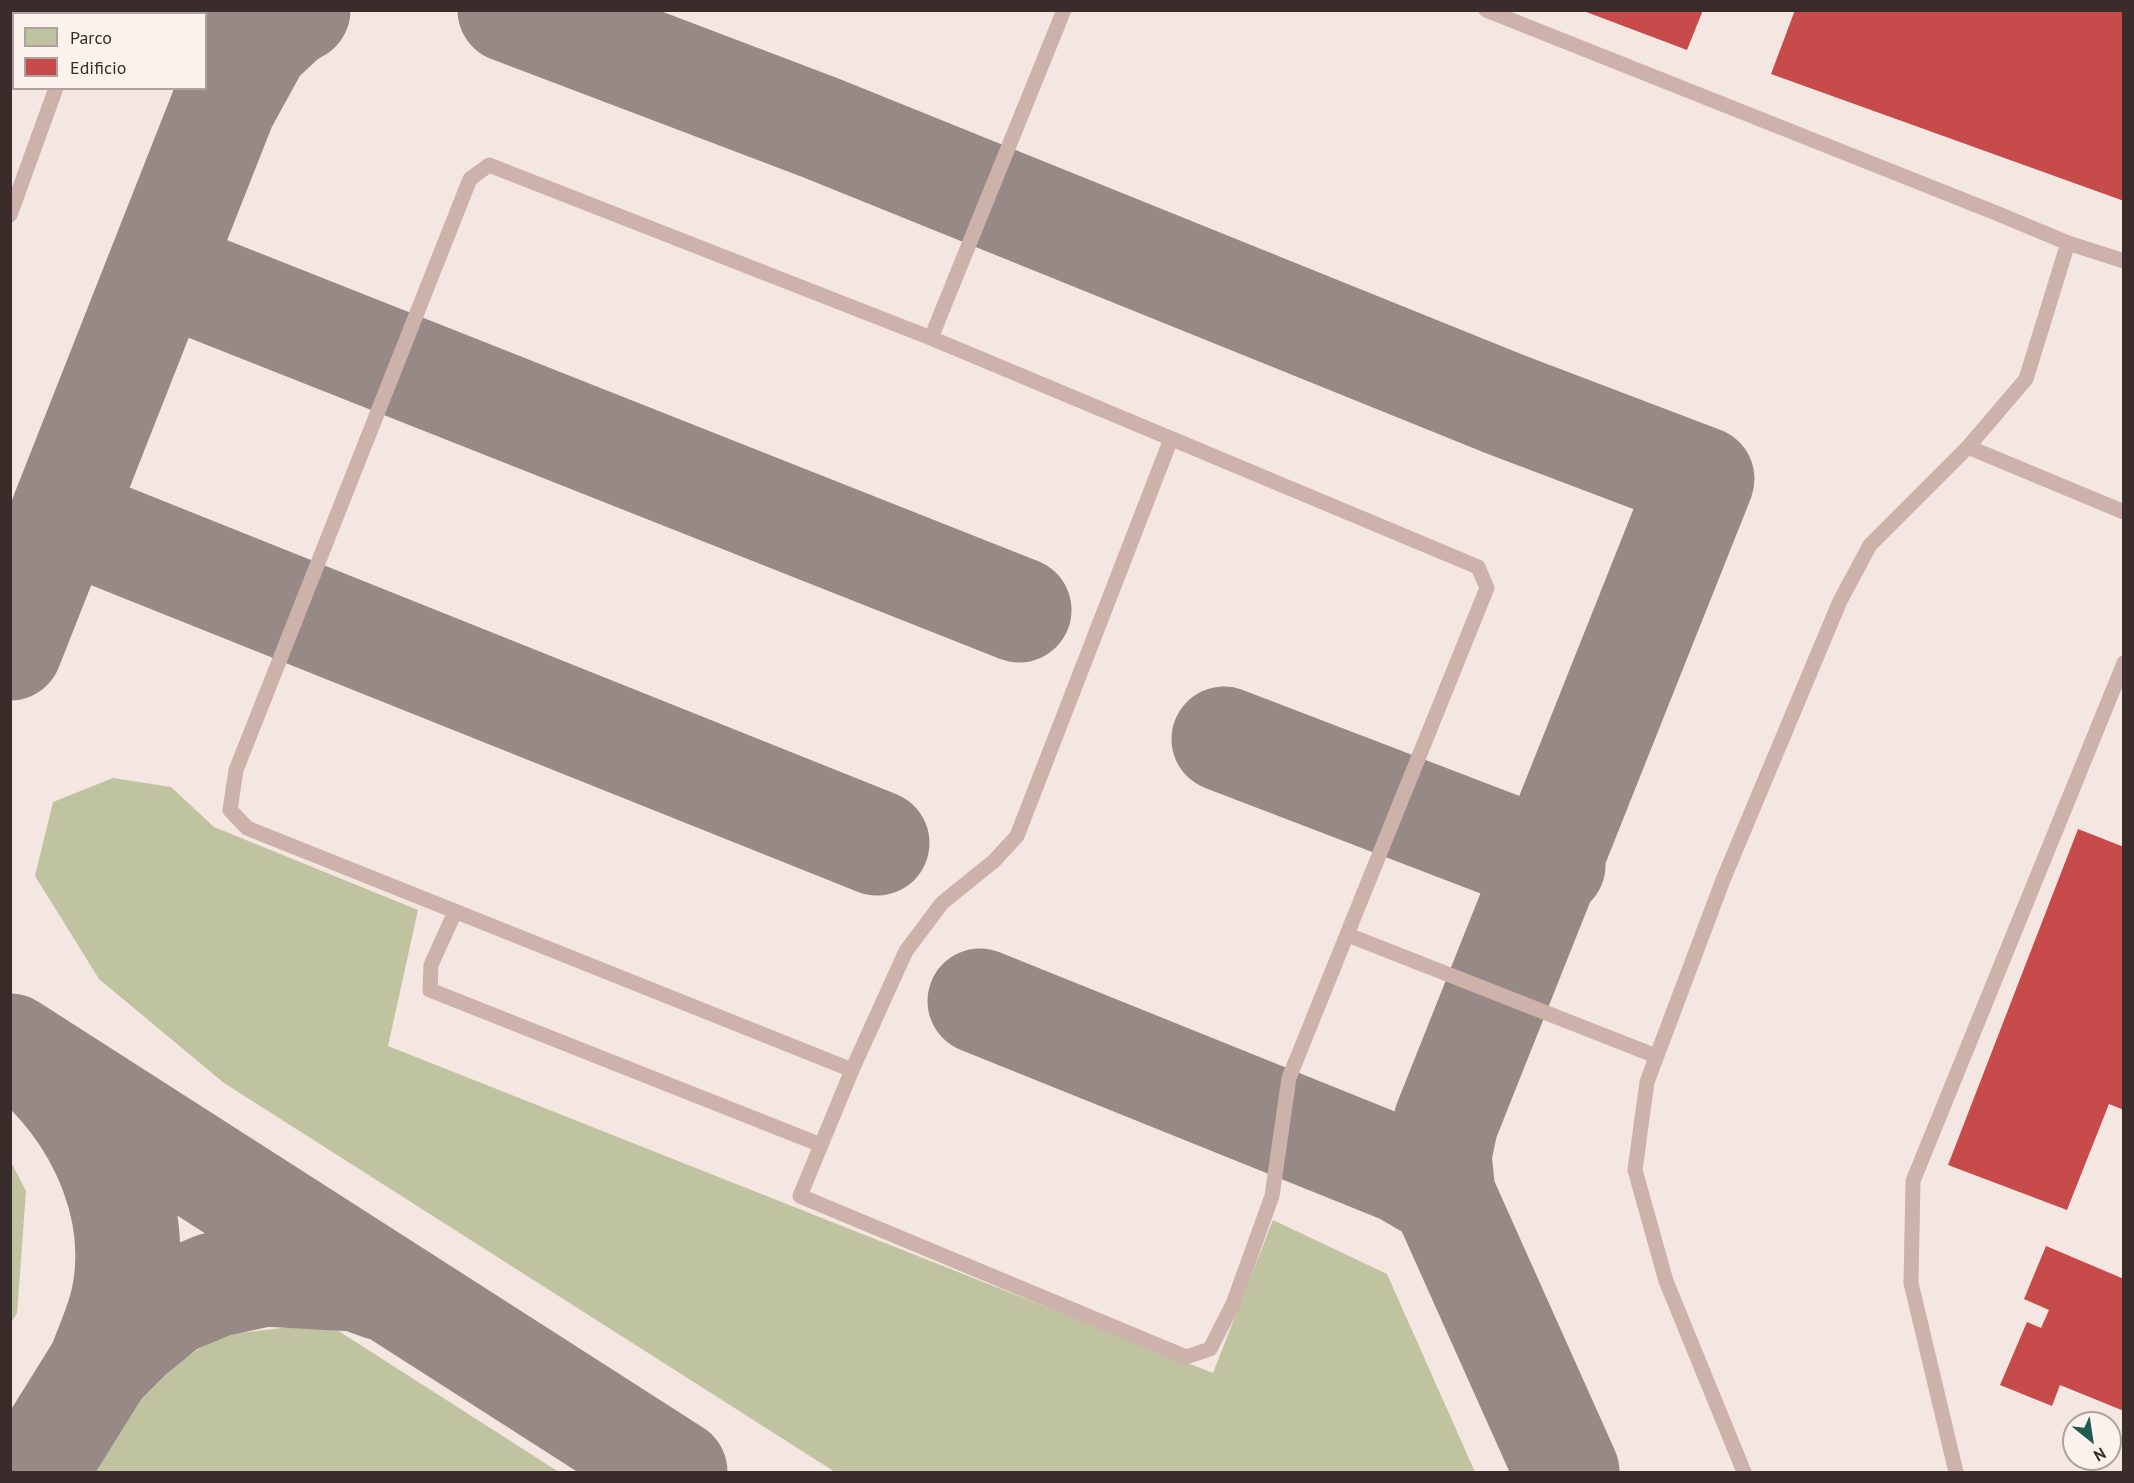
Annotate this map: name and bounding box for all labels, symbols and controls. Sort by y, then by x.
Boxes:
legend [12,12,207,90]
text: Parco [70,26,112,49]
text: Edificio [70,56,126,79]
north arrow [2062,1411,2122,1471]
text: N [2090,1444,2110,1466]

